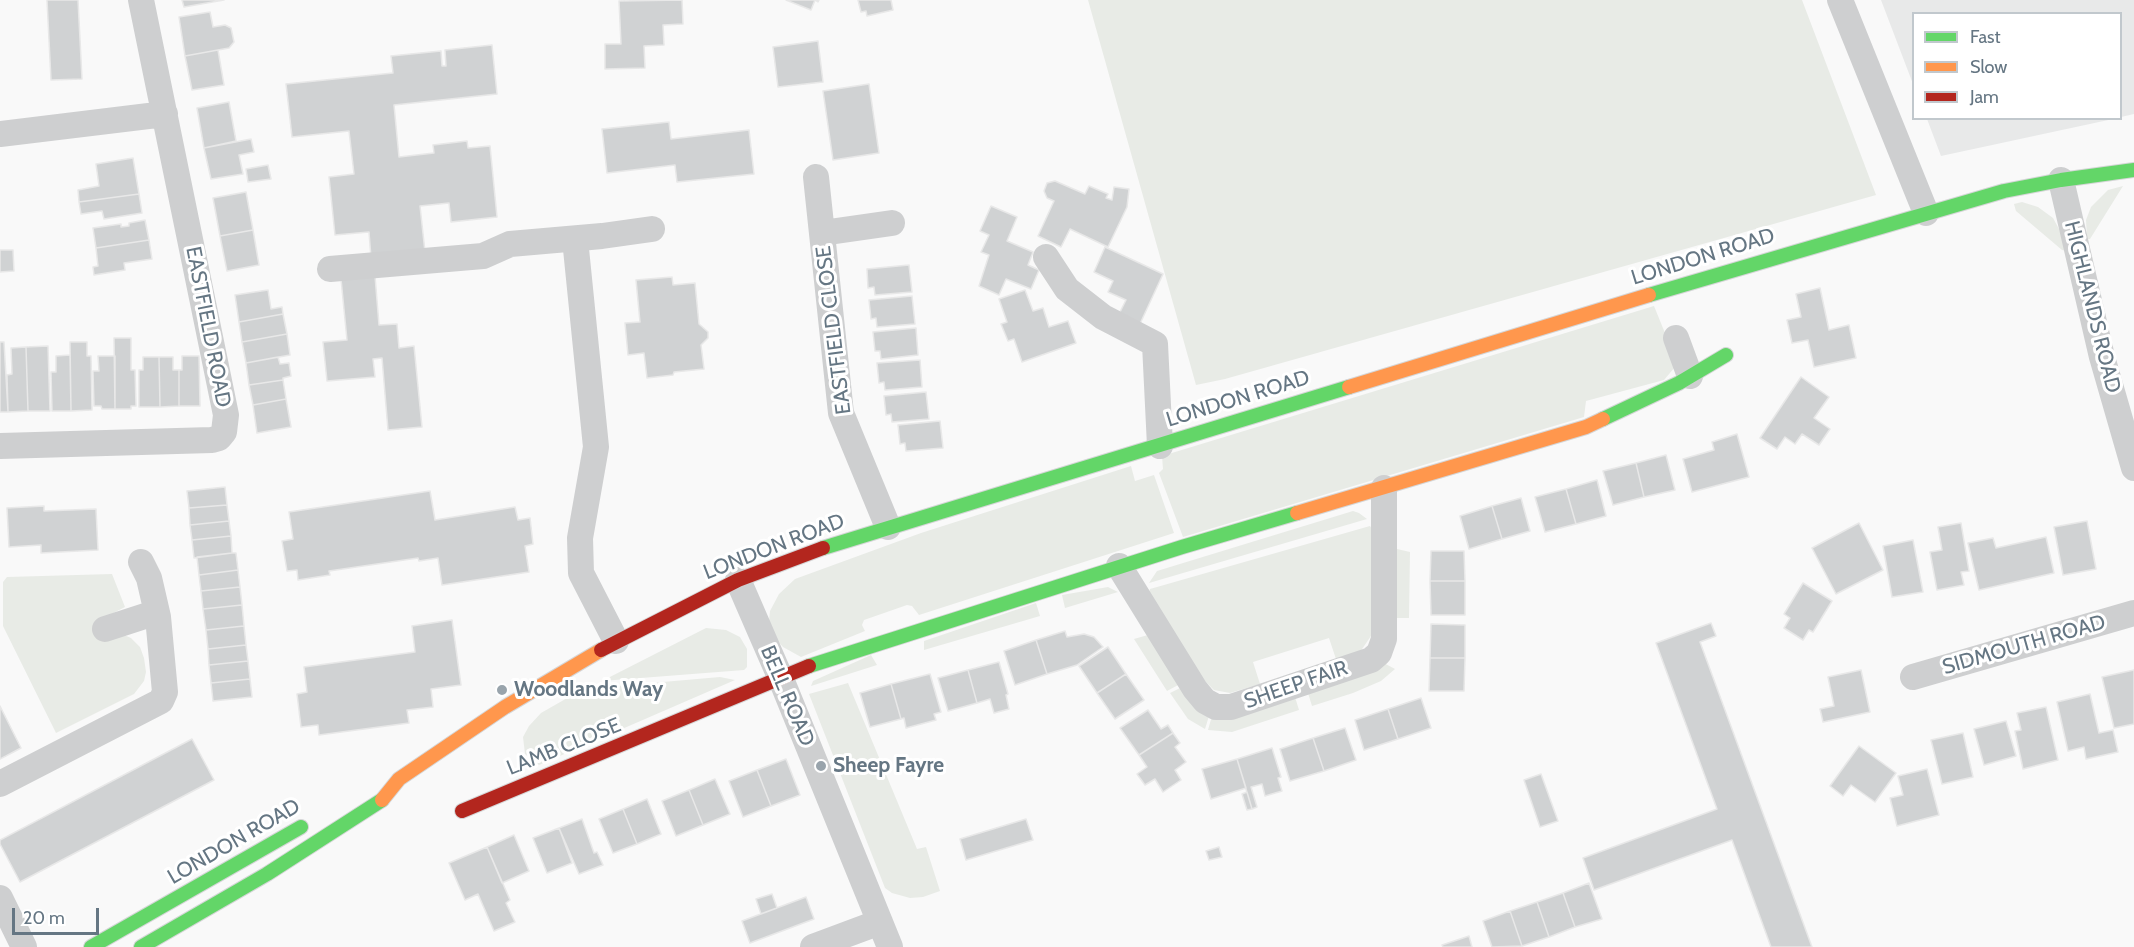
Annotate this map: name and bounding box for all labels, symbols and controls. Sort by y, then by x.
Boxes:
legend [1912,12,2122,120]
text: Fast [1970,26,2001,48]
text: Slow [1970,56,2007,78]
text: Jam [1970,86,1999,108]
street label: HIGHLANDS ROAD [2058,218,2126,396]
street label: LONDON ROAD [1628,223,1778,291]
street label: EASTFIELD ROAD [180,244,236,410]
street label: EASTFIELD CLOSE [811,244,857,416]
street label: LONDON ROAD [1163,365,1313,433]
street label: LONDON ROAD [700,509,848,585]
street label: SIDMOUTH ROAD [1939,610,2109,680]
street label: BELL ROAD [755,642,819,750]
street label: SHEEP FAIR [1241,656,1351,714]
place label: Woodlands Way [514,677,663,703]
marker: Woodlands Way [495,683,509,697]
street label: LAMB CLOSE [503,713,625,781]
place label: Sheep Fayre [833,753,944,779]
marker: Sheep Fayre [814,759,828,773]
street label: LONDON ROAD [163,794,305,890]
scale bar [15,896,102,934]
text: 20 m [23,907,65,929]

